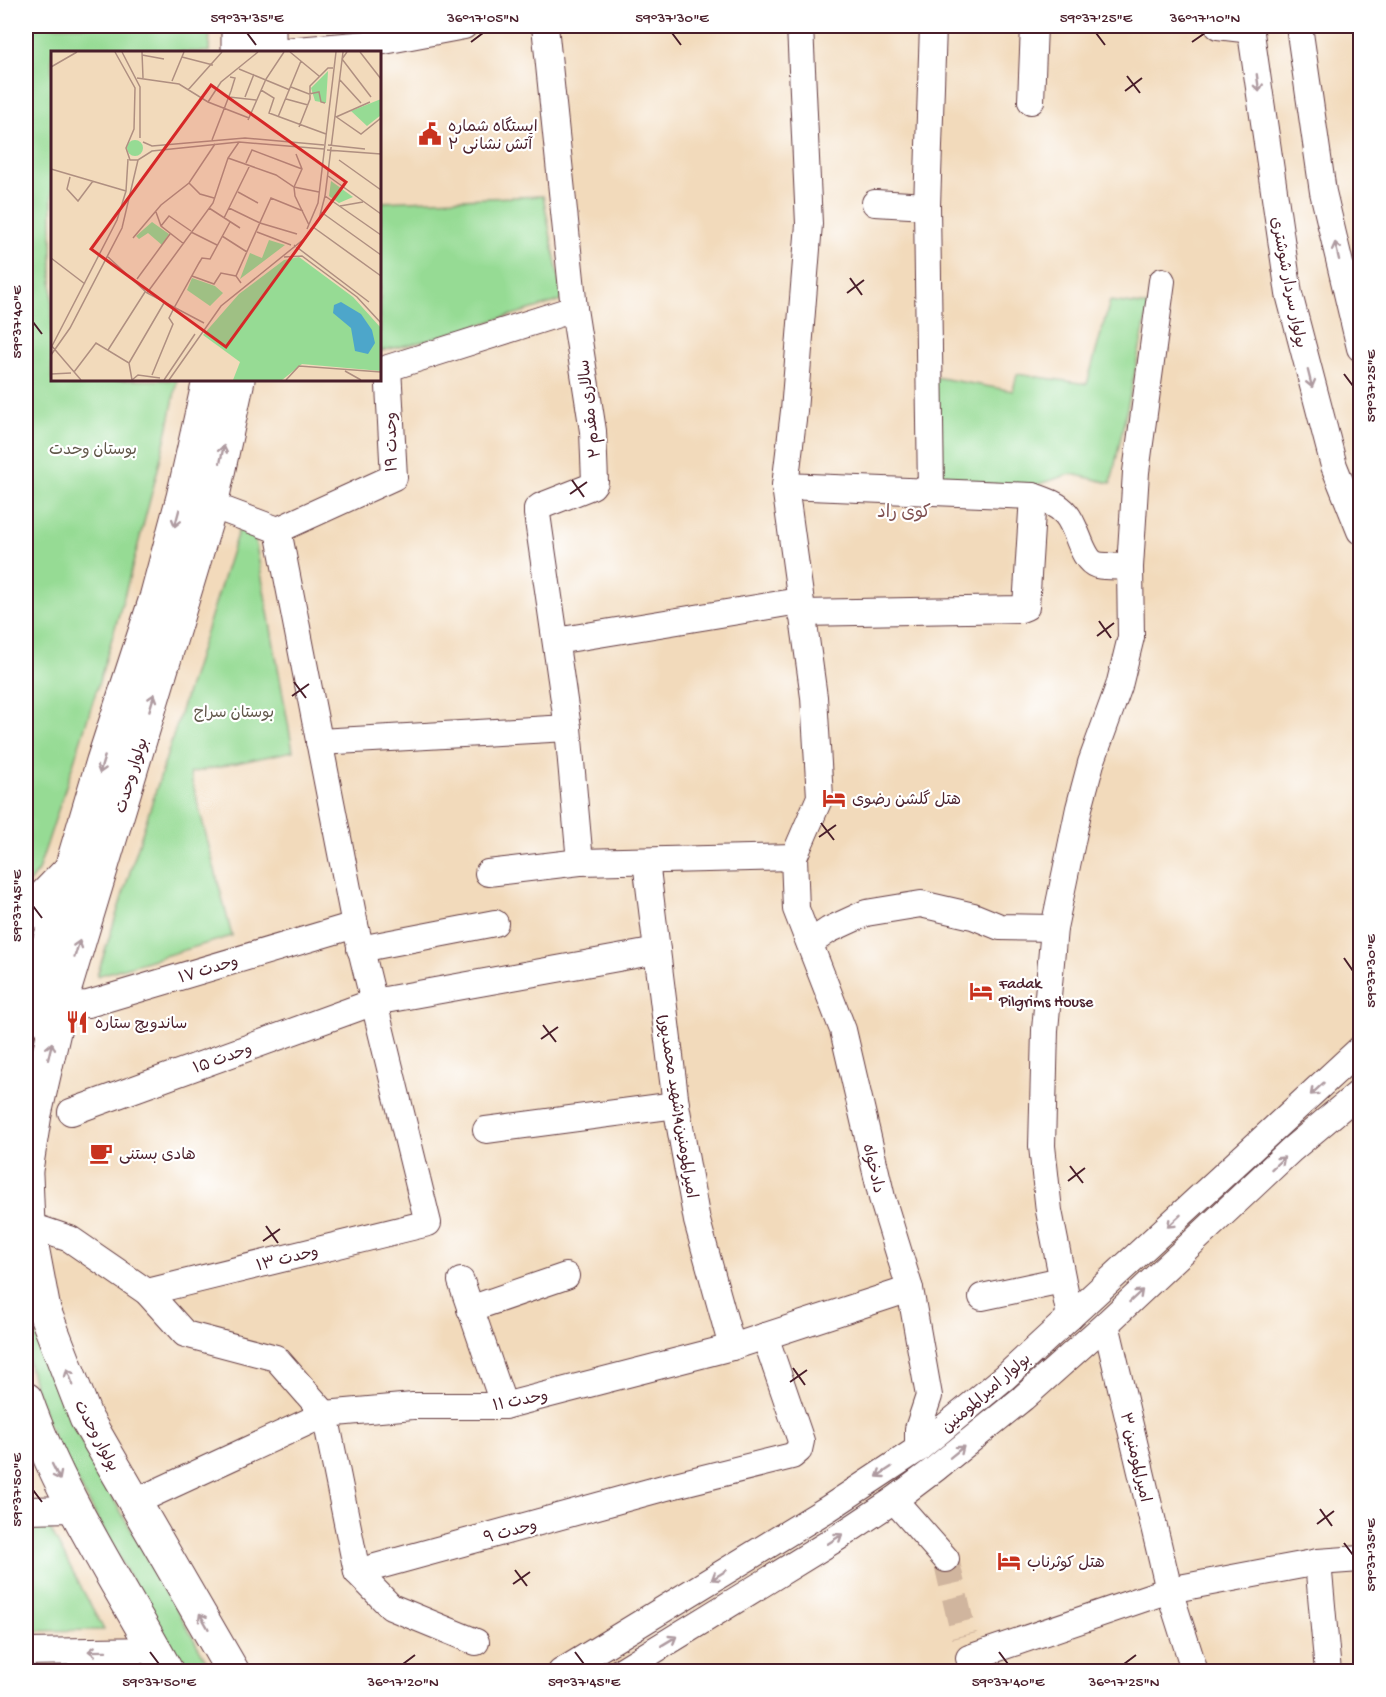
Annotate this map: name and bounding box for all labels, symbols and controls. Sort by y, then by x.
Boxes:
text: 59°37'35"E [211,10,284,28]
text: 36°17'05"N [446,10,519,28]
text: 59°37'30"E [635,10,709,28]
text: 59°37'25"E [1060,10,1133,28]
text: 36°17'10"N [1169,10,1240,28]
inset map [51,51,381,381]
one-way arrow [1253,73,1264,93]
place label: ایستگاه شماره ۲ آتش نشانی [448,116,538,156]
public building icon: ایستگاه شماره ۲ آتش نشانی [417,121,443,147]
street label: بولوار سردار شوشتری [1265,215,1309,350]
one-way arrow [1330,241,1342,260]
text: 59°37'40"E [9,285,27,358]
text: 59°37'25"E [1363,349,1381,422]
street label: سالاری مقدم ۲ [576,358,607,459]
one-way arrow [1305,369,1317,388]
street label: وحدت ۱۹ [383,412,404,472]
park label: بوستان وحدت [49,442,137,461]
one-way arrow [217,445,228,464]
district label: کوی راد [877,503,931,524]
one-way arrow [171,509,182,528]
one-way arrow [147,693,158,712]
park label: بوستان سراج [194,705,274,724]
street label: بولوار وحدت [113,736,154,816]
one-way arrow [96,755,107,774]
hotel icon: هتل گلشن رضوی [821,785,847,811]
place label: هتل گلشن رضوی [852,789,961,811]
text: 59°37'45"E [9,869,27,942]
text: 59°37'30"E [1363,934,1381,1008]
one-way arrow [72,940,83,959]
street label: وحدت ۱۷ [177,953,241,989]
place label: Fadak Pilgrims House [998,976,1094,1013]
hotel icon: Fadak Pilgrims House [968,978,994,1004]
restaurant icon: ساندویچ ستاره [64,1009,90,1035]
street label: امیرالمومنین4(شهید محمدپور) [652,1013,699,1200]
place label: ساندویچ ستاره [95,1016,187,1035]
street label: وحدت ۱۵ [191,1041,255,1080]
one-way arrow [44,1042,56,1061]
one-way arrow [1310,1082,1325,1096]
cafe icon: هادی بستنی [88,1140,114,1166]
street label: دادخواه [857,1142,886,1195]
place label: هادی بستنی [119,1147,196,1166]
one-way arrow [1270,1156,1285,1170]
one-way arrow [1167,1214,1182,1228]
street label: وحدت ۱۳ [255,1244,321,1277]
one-way arrow [1128,1289,1143,1303]
street label: بولوار امیرالمومنین [939,1351,1036,1439]
one-way arrow [64,1368,75,1386]
street label: وحدت ۱۱ [491,1388,550,1417]
street label: بولوار وحدت [68,1398,122,1475]
street label: امیرالمومنین ۳ [1114,1411,1153,1504]
one-way arrow [949,1445,965,1458]
text: 59°37'50"E [9,1453,27,1527]
one-way arrow [50,1463,62,1481]
one-way arrow [875,1465,892,1478]
street label: وحدت ۹ [482,1517,540,1550]
text: 59°37'35"E [1363,1518,1381,1591]
one-way arrow [826,1533,843,1545]
hotel icon: هتل کوثرناب [996,1548,1022,1574]
place label: هتل کوثرناب [1027,1555,1105,1574]
one-way arrow [711,1570,728,1582]
one-way arrow [197,1613,209,1630]
one-way arrow [660,1635,677,1647]
one-way arrow [88,1645,108,1657]
text: 59°37'50"E [122,1674,196,1692]
text: 36°17'20"N [366,1674,439,1692]
text: 59°37'45"E [548,1674,621,1692]
text: 59°37'40"E [972,1674,1045,1692]
text: 36°17'25"N [1087,1674,1160,1692]

